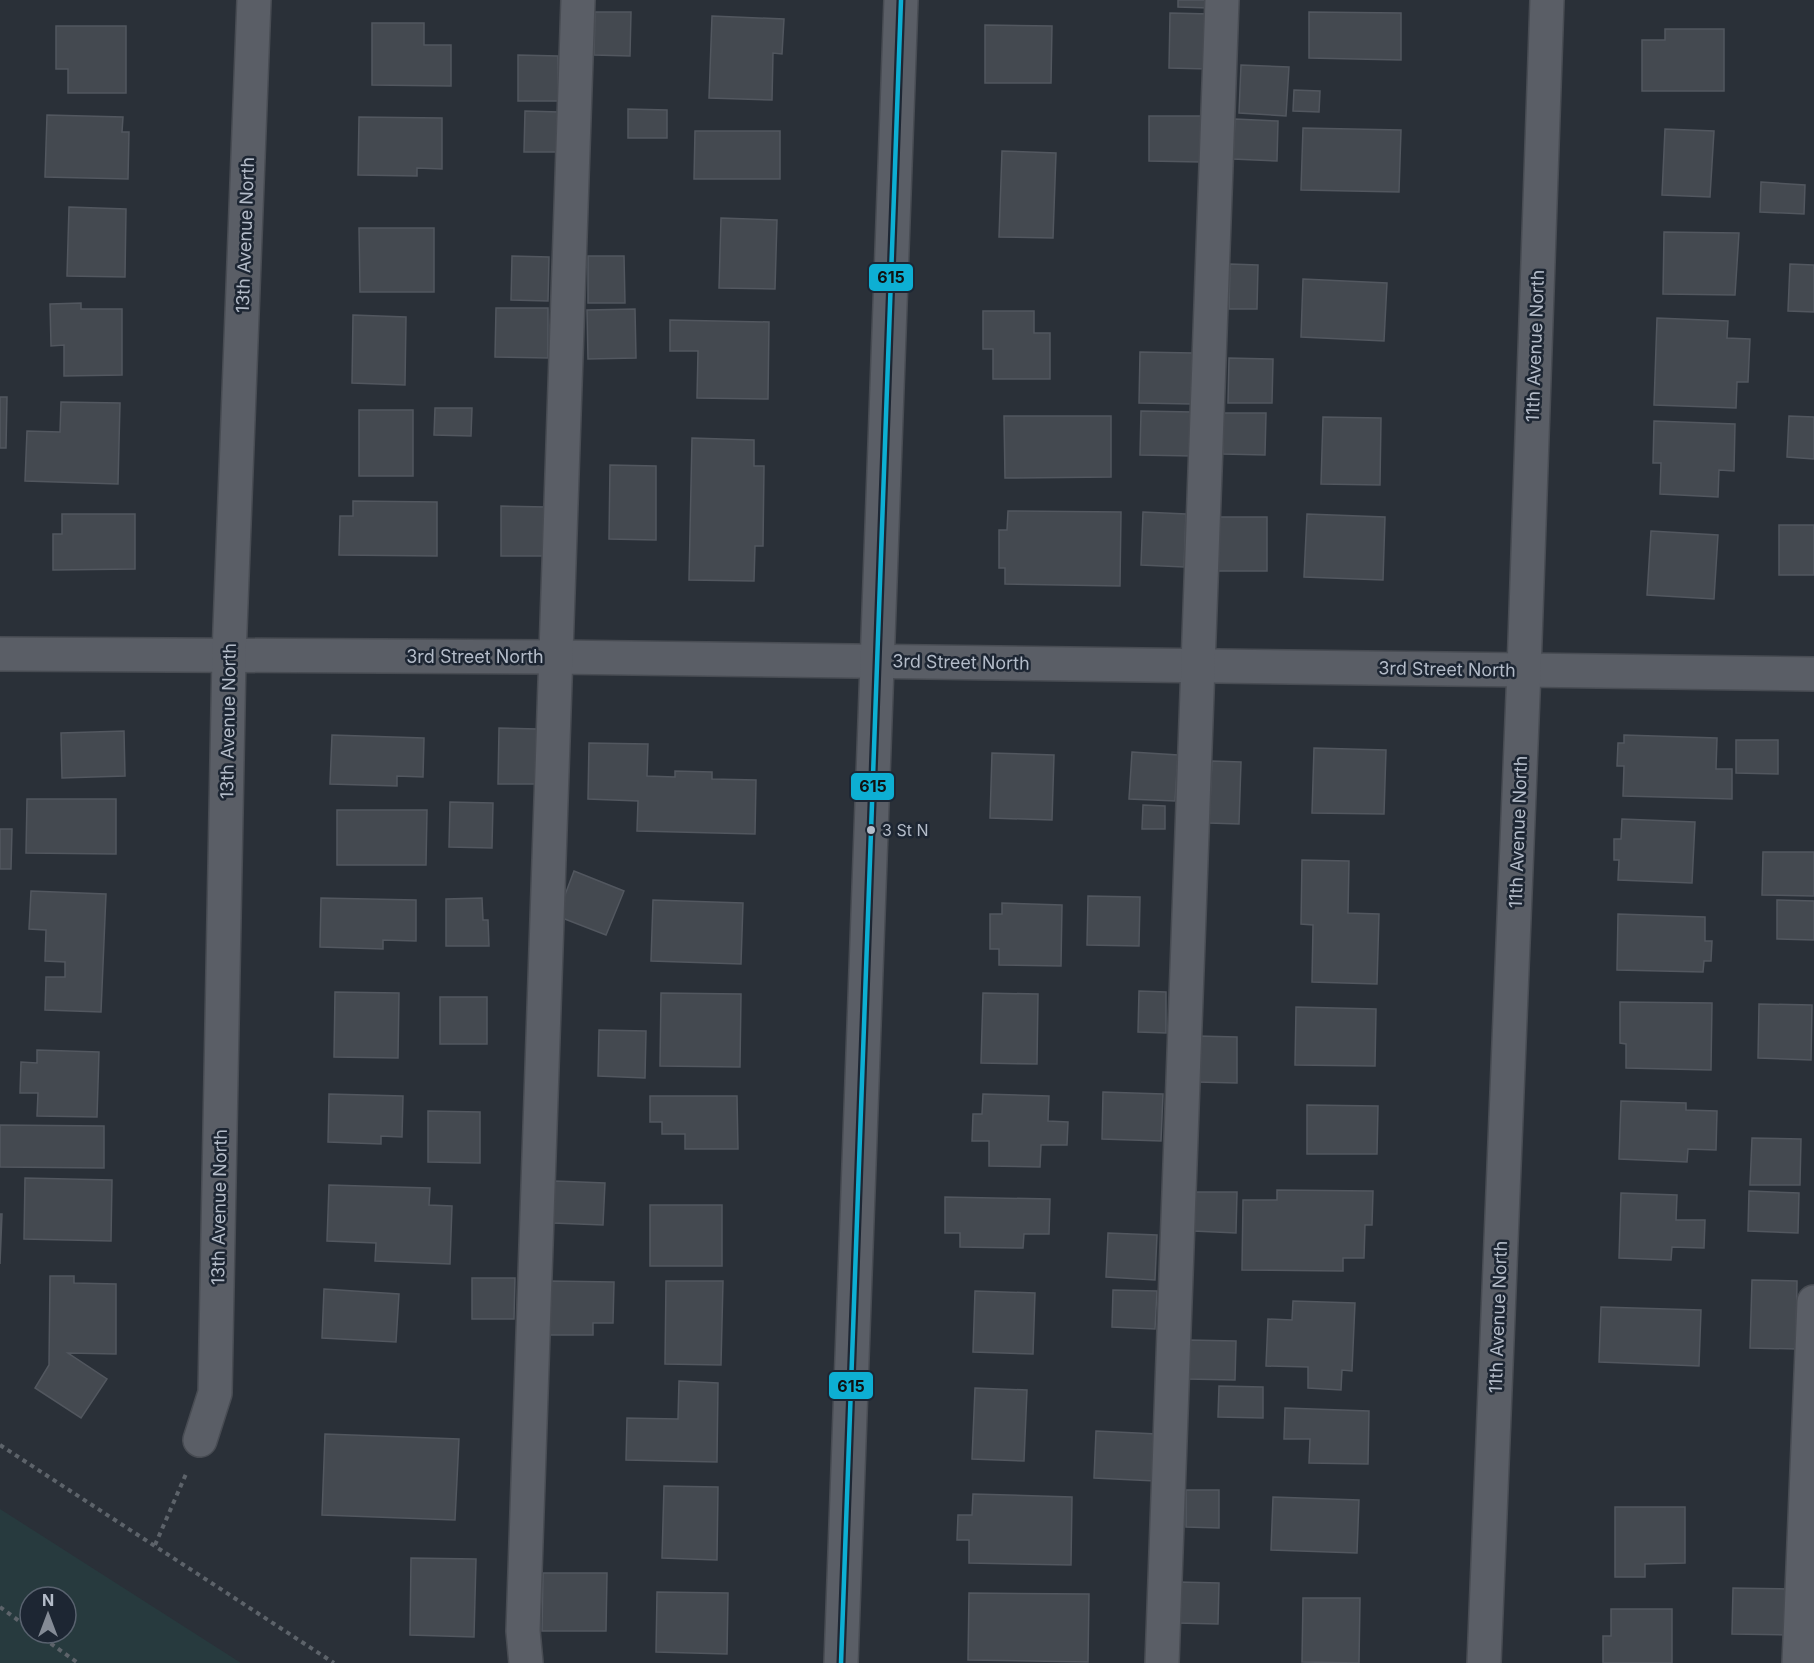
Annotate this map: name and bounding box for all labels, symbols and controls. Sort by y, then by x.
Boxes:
street label: 13th Avenue North [232,157,258,313]
line badge: 615 [868,263,914,292]
text: 615 [877,267,905,287]
street label: 11th Avenue North [1522,269,1548,423]
street label: 13th Avenue North [216,643,240,799]
street label: 3rd Street North [406,646,544,667]
street label: 3rd Street North [892,650,1030,674]
street label: 3rd Street North [1378,657,1516,681]
street label: 11th Avenue North [1505,755,1531,909]
line badge: 615 [850,772,895,801]
text: 615 [859,776,887,796]
place label: 3 St N [882,820,928,840]
marker: 3 St N [865,824,877,836]
street label: 13th Avenue North [207,1129,231,1285]
street label: 11th Avenue North [1485,1240,1511,1394]
line badge: 615 [828,1371,874,1400]
text: 615 [837,1376,865,1396]
north arrow [18,1585,78,1645]
text: N [42,1590,54,1610]

